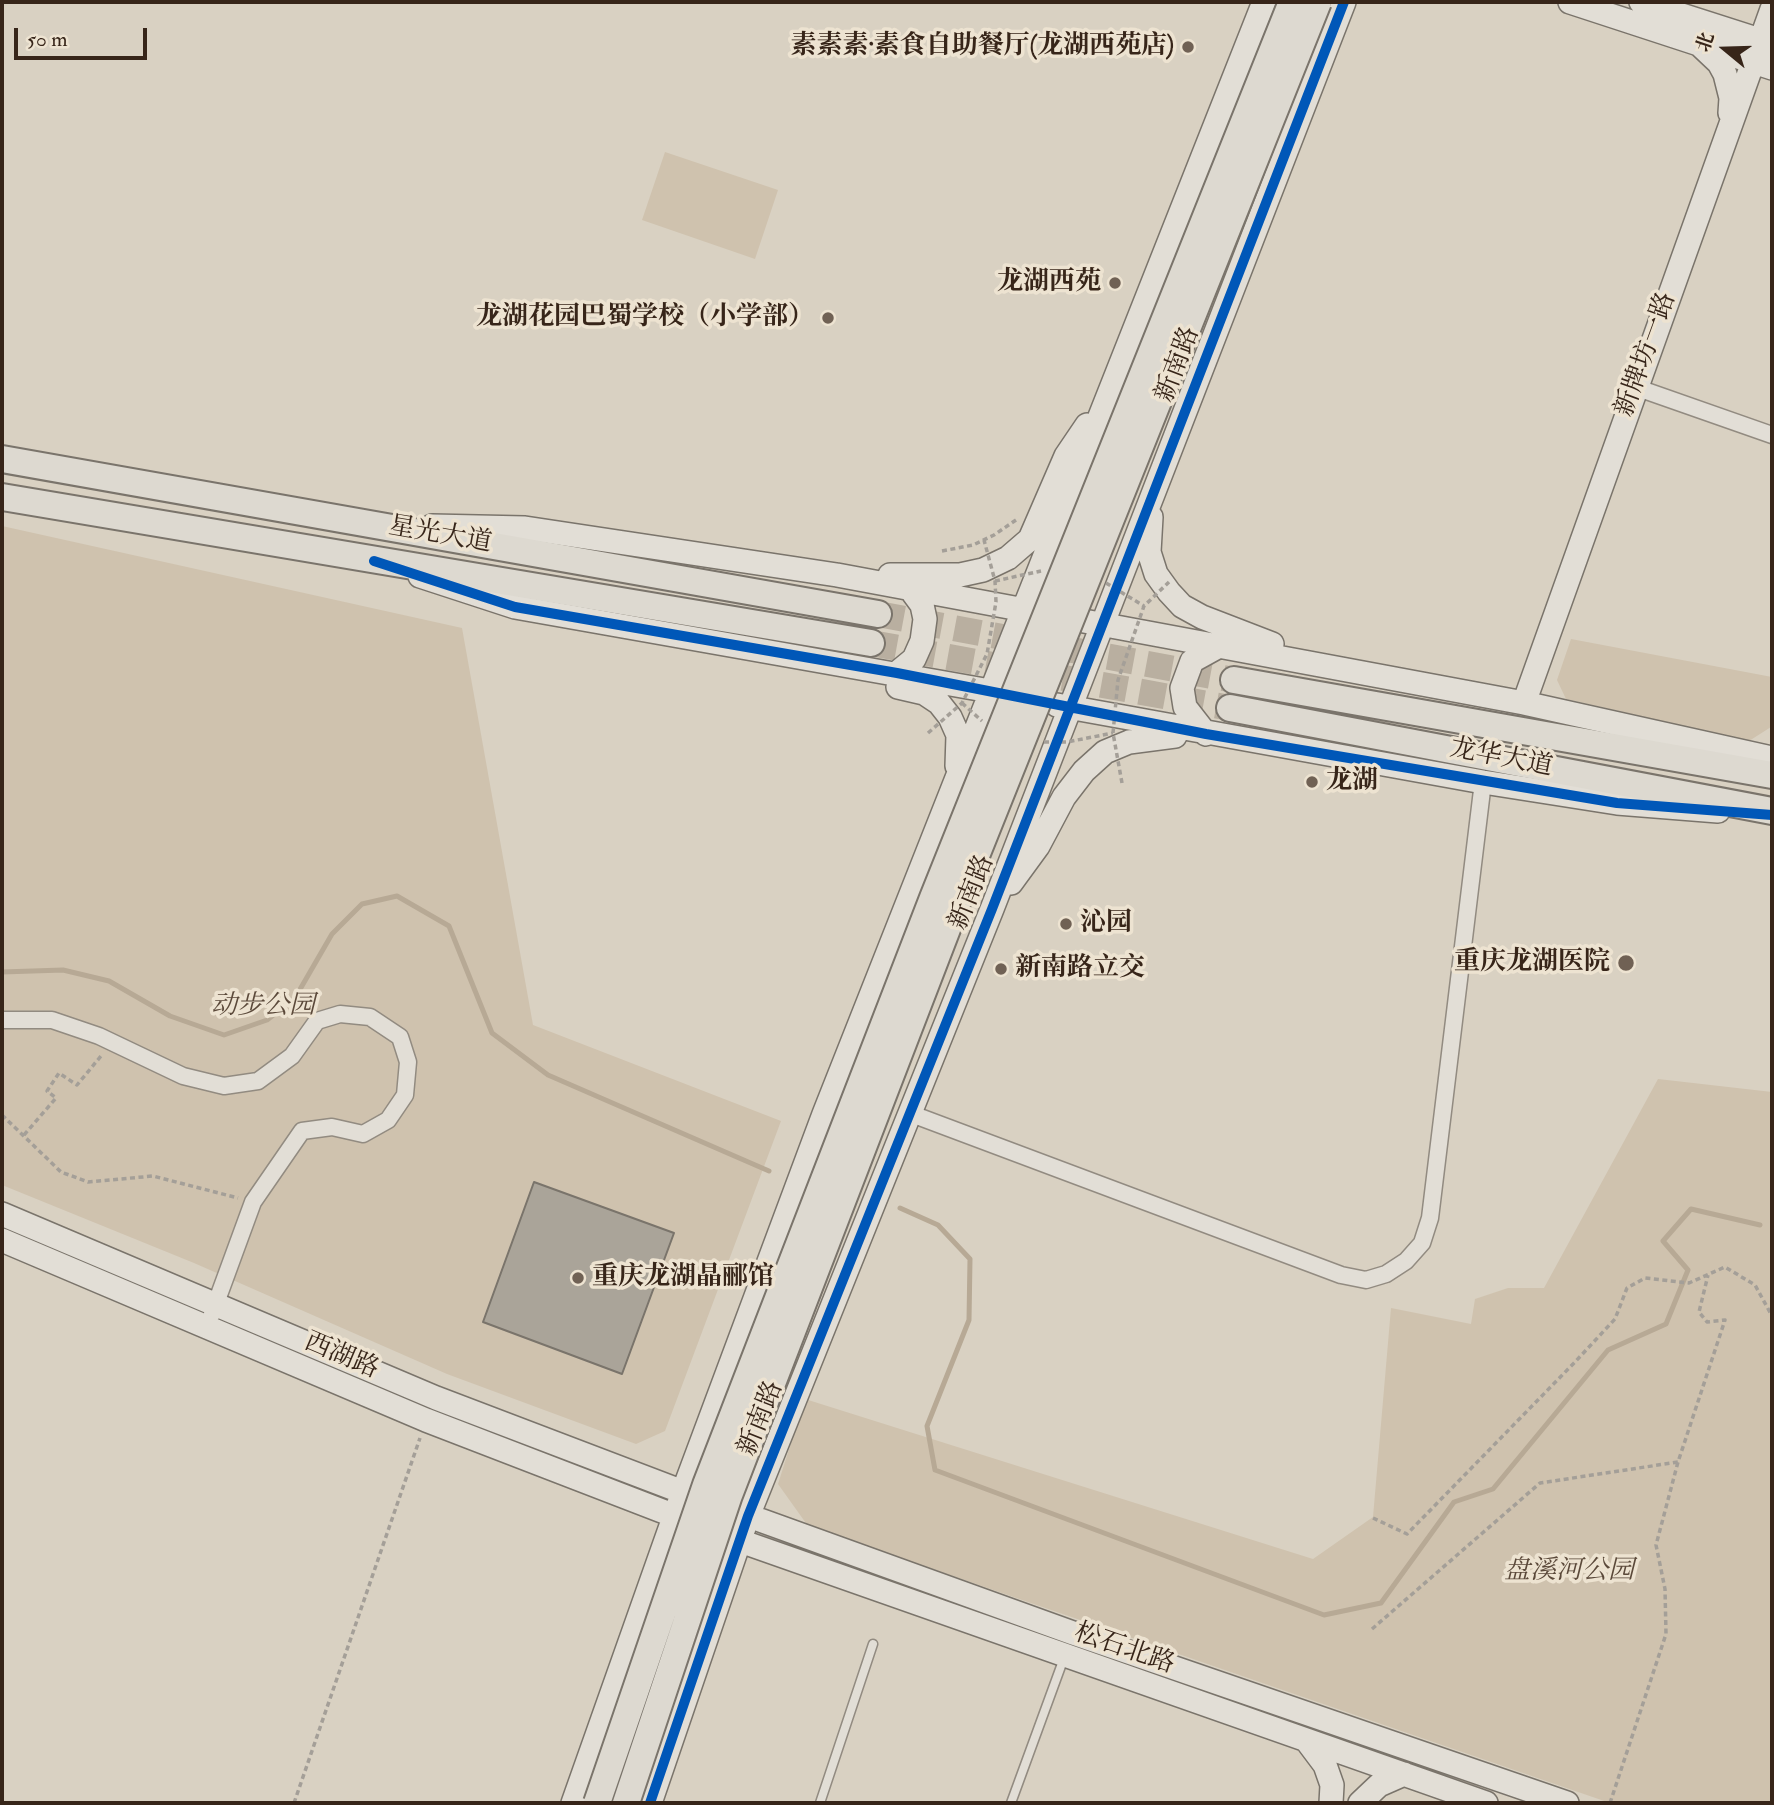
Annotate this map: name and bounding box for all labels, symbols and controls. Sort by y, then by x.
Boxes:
scale bar [18,14,150,58]
north arrow [1690,14,1760,84]
text: 50 m [27,26,68,53]
text: 北 [1691,29,1720,55]
place label: 素素素·素食自助餐厅(龙湖西苑店) [791,31,1174,63]
marker: 素素素·素食自助餐厅(龙湖西苑店) [1180,39,1196,55]
place label: 龙湖西苑 [997,267,1101,299]
marker: 龙湖西苑 [1107,275,1123,291]
street label: 新牌坊一路 [1610,289,1684,421]
place label: 龙湖花园巴蜀学校（小学部） [476,302,814,334]
marker: 龙湖花园巴蜀学校（小学部） [820,310,836,326]
street label: 新南路 [1150,323,1208,407]
street label: 星光大道 [386,512,494,560]
street label: 龙华大道 [1447,734,1555,784]
place label: 龙湖 [1326,766,1378,798]
marker: 龙湖 [1304,774,1320,790]
street label: 新南路 [944,851,1002,935]
place label: 沁园 [1080,908,1132,940]
marker: 沁园 [1058,916,1074,932]
place label: 重庆龙湖医院 [1454,947,1610,979]
place label: 新南路立交 [1015,953,1145,985]
marker: 重庆龙湖医院 [1616,953,1636,973]
marker: 新南路立交 [993,961,1009,977]
park label: 动步公园 [211,991,315,1023]
place label: 重庆龙湖晶郦馆 [592,1262,774,1294]
marker: 重庆龙湖晶郦馆 [570,1270,586,1286]
street label: 西湖路 [299,1327,383,1387]
street label: 新南路 [733,1377,791,1461]
park label: 盘溪河公园 [1504,1556,1634,1588]
street label: 松石北路 [1070,1618,1178,1682]

